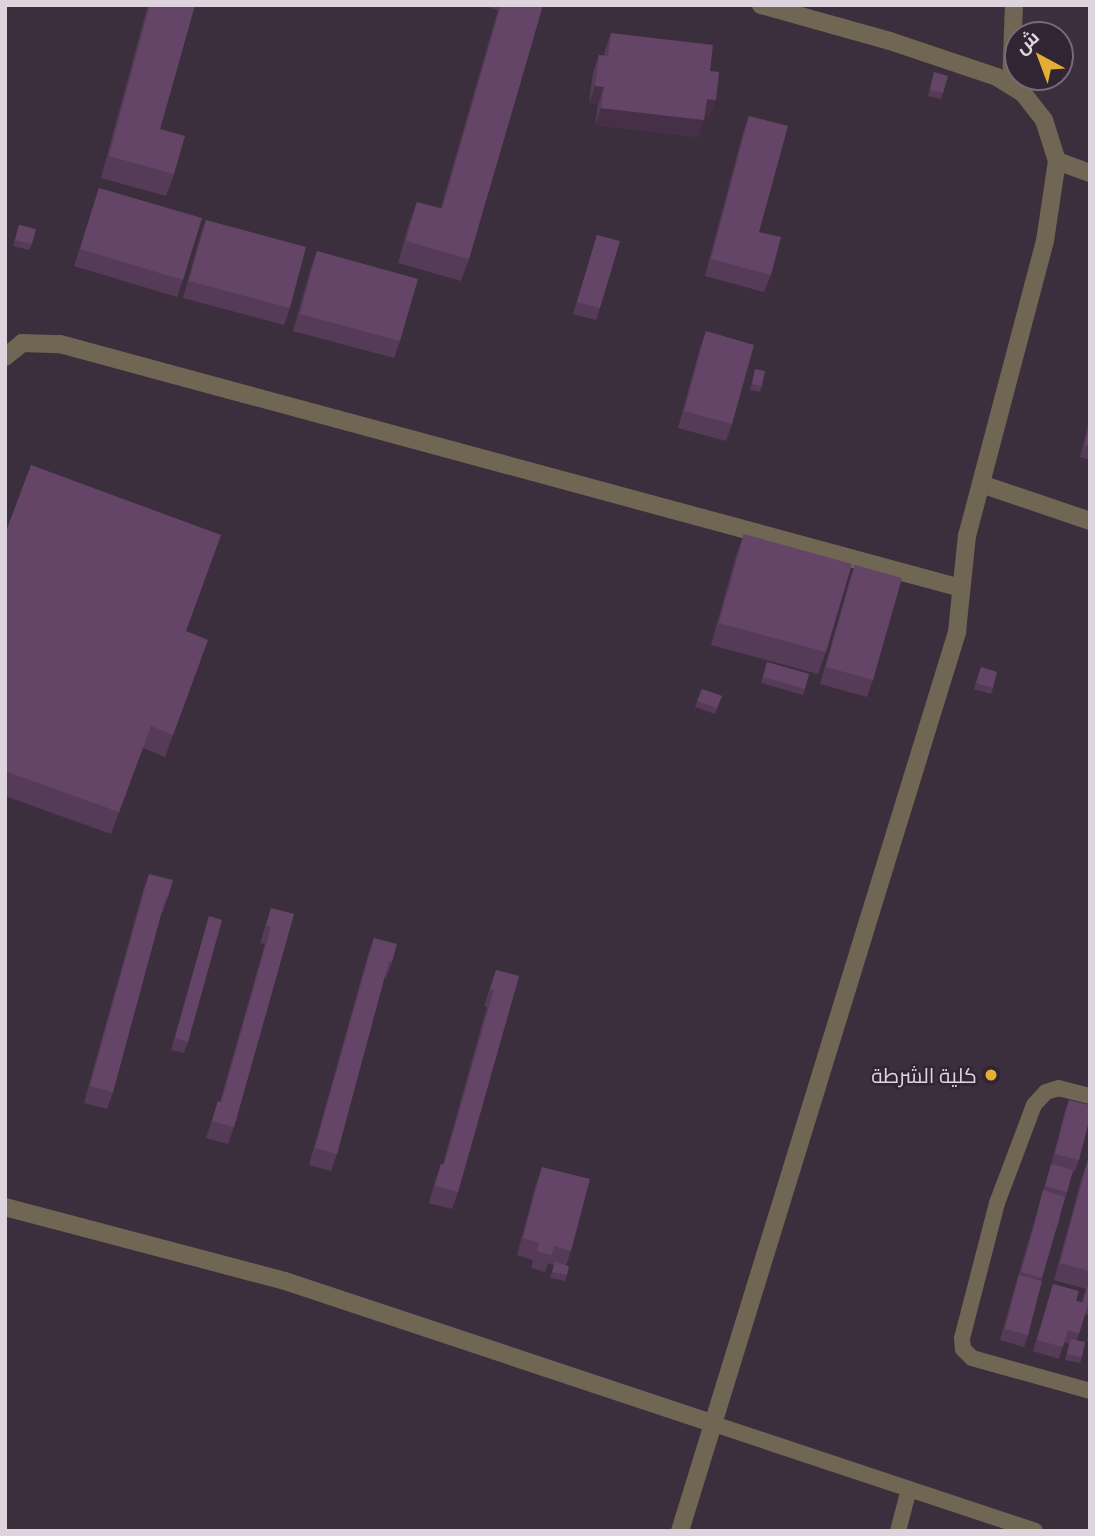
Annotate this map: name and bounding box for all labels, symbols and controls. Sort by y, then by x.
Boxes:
north arrow [1004,21,1074,91]
text: ش [1009,25,1043,58]
place label: كلية الشرطة [871,1062,977,1088]
marker: كلية الشرطة [983,1067,999,1083]

